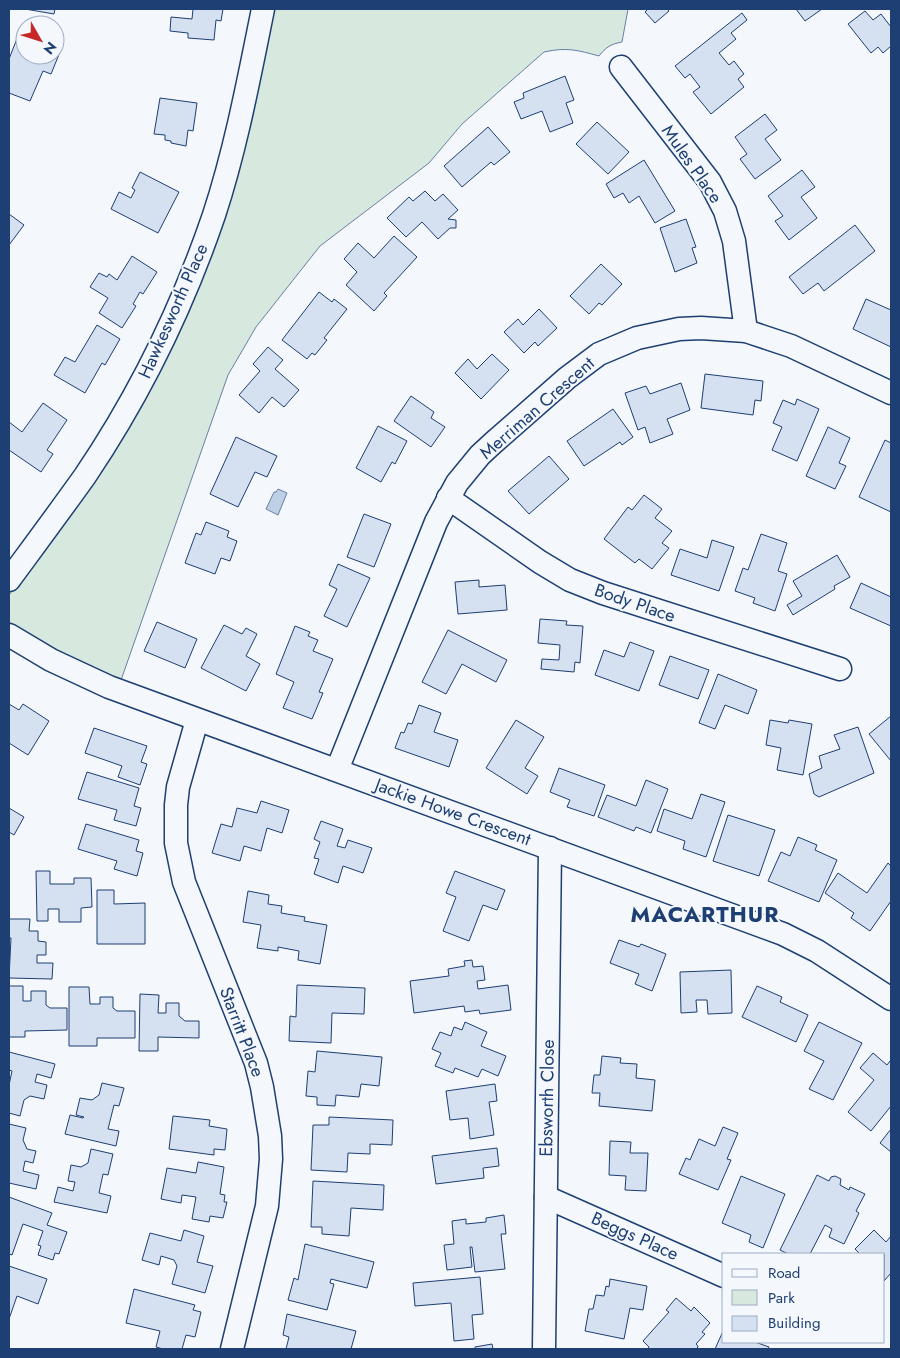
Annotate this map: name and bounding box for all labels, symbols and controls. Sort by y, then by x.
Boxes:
north arrow [15,15,65,65]
text: N [39,38,61,59]
street label: Mules Place [655,119,729,209]
street label: Hawkesworth Place [132,239,214,383]
street label: Merriman Crescent [474,350,601,465]
street label: Body Place [591,577,679,629]
street label: Jackie Howe Crescent [369,771,535,853]
district label: MACARTHUR [631,898,779,930]
street label: Starritt Place [213,983,271,1081]
street label: Ebsworth Close [533,1039,561,1157]
street label: Beggs Place [587,1205,683,1267]
legend [722,1253,885,1343]
text: Road [768,1262,800,1284]
text: Park [768,1287,795,1309]
text: Building [768,1312,820,1334]

